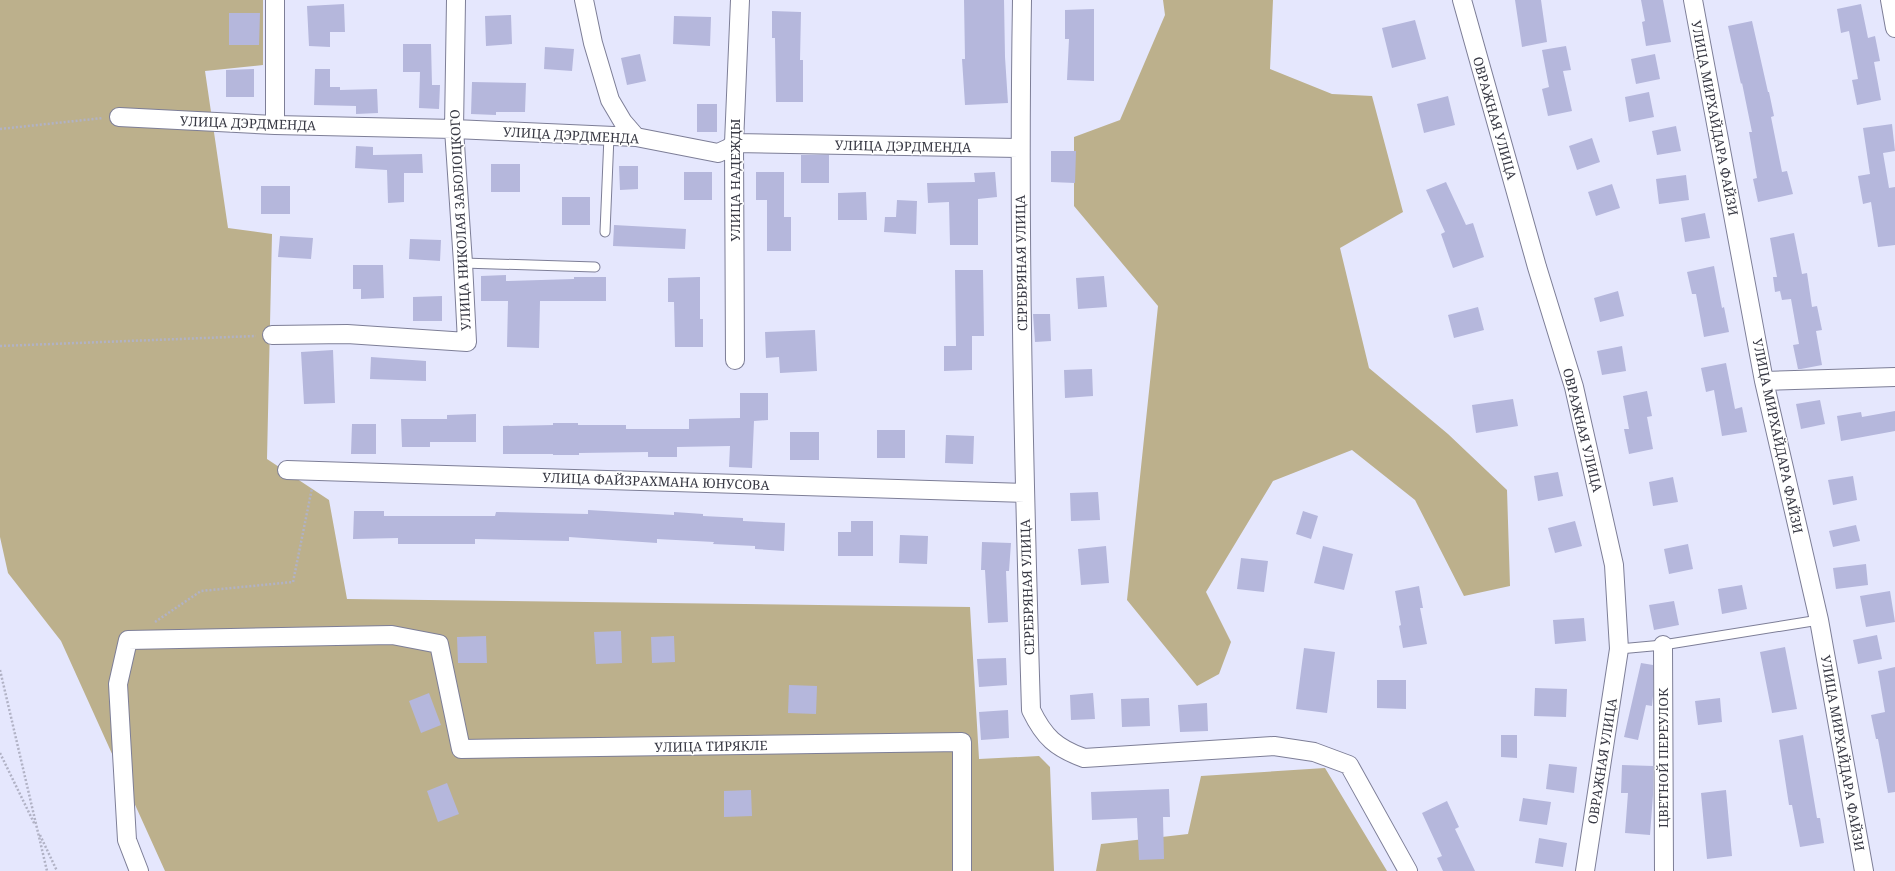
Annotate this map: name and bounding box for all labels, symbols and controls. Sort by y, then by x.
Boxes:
street label: УЛИЦА МИРХАЙДАРА ФАЙЗИ [1687,19,1743,217]
street label: ОВРАЖНАЯ УЛИЦА [1469,54,1521,182]
street label: УЛИЦА НИКОЛАЯ ЗАБОЛОЦКОГО [445,109,475,331]
street label: УЛИЦА ДЭРДМЕНДА [180,112,317,134]
street label: УЛИЦА НАДЕЖДЫ [726,118,744,241]
street label: УЛИЦА ДЭРДМЕНДА [502,122,640,148]
street label: УЛИЦА ДЭРДМЕНДА [835,136,972,156]
street label: СЕРЕБРЯНАЯ УЛИЦА [1011,194,1031,331]
street label: УЛИЦА МИРХАЙДАРА ФАЙЗИ [1749,337,1807,535]
street label: ОВРАЖНАЯ УЛИЦА [1559,366,1607,495]
street label: УЛИЦА ФАЙЗРАХМАНА ЮНУСОВА [542,468,771,494]
street label: СЕРЕБРЯНАЯ УЛИЦА [1016,518,1038,655]
street label: УЛИЦА МИРХАЙДАРА ФАЙЗИ [1817,654,1869,852]
street label: ЦВЕТНОЙ ПЕРЕУЛОК [1654,687,1672,828]
street label: ОВРАЖНАЯ УЛИЦА [1583,696,1621,825]
street label: УЛИЦА ТИРЯКЛЕ [654,736,768,756]

